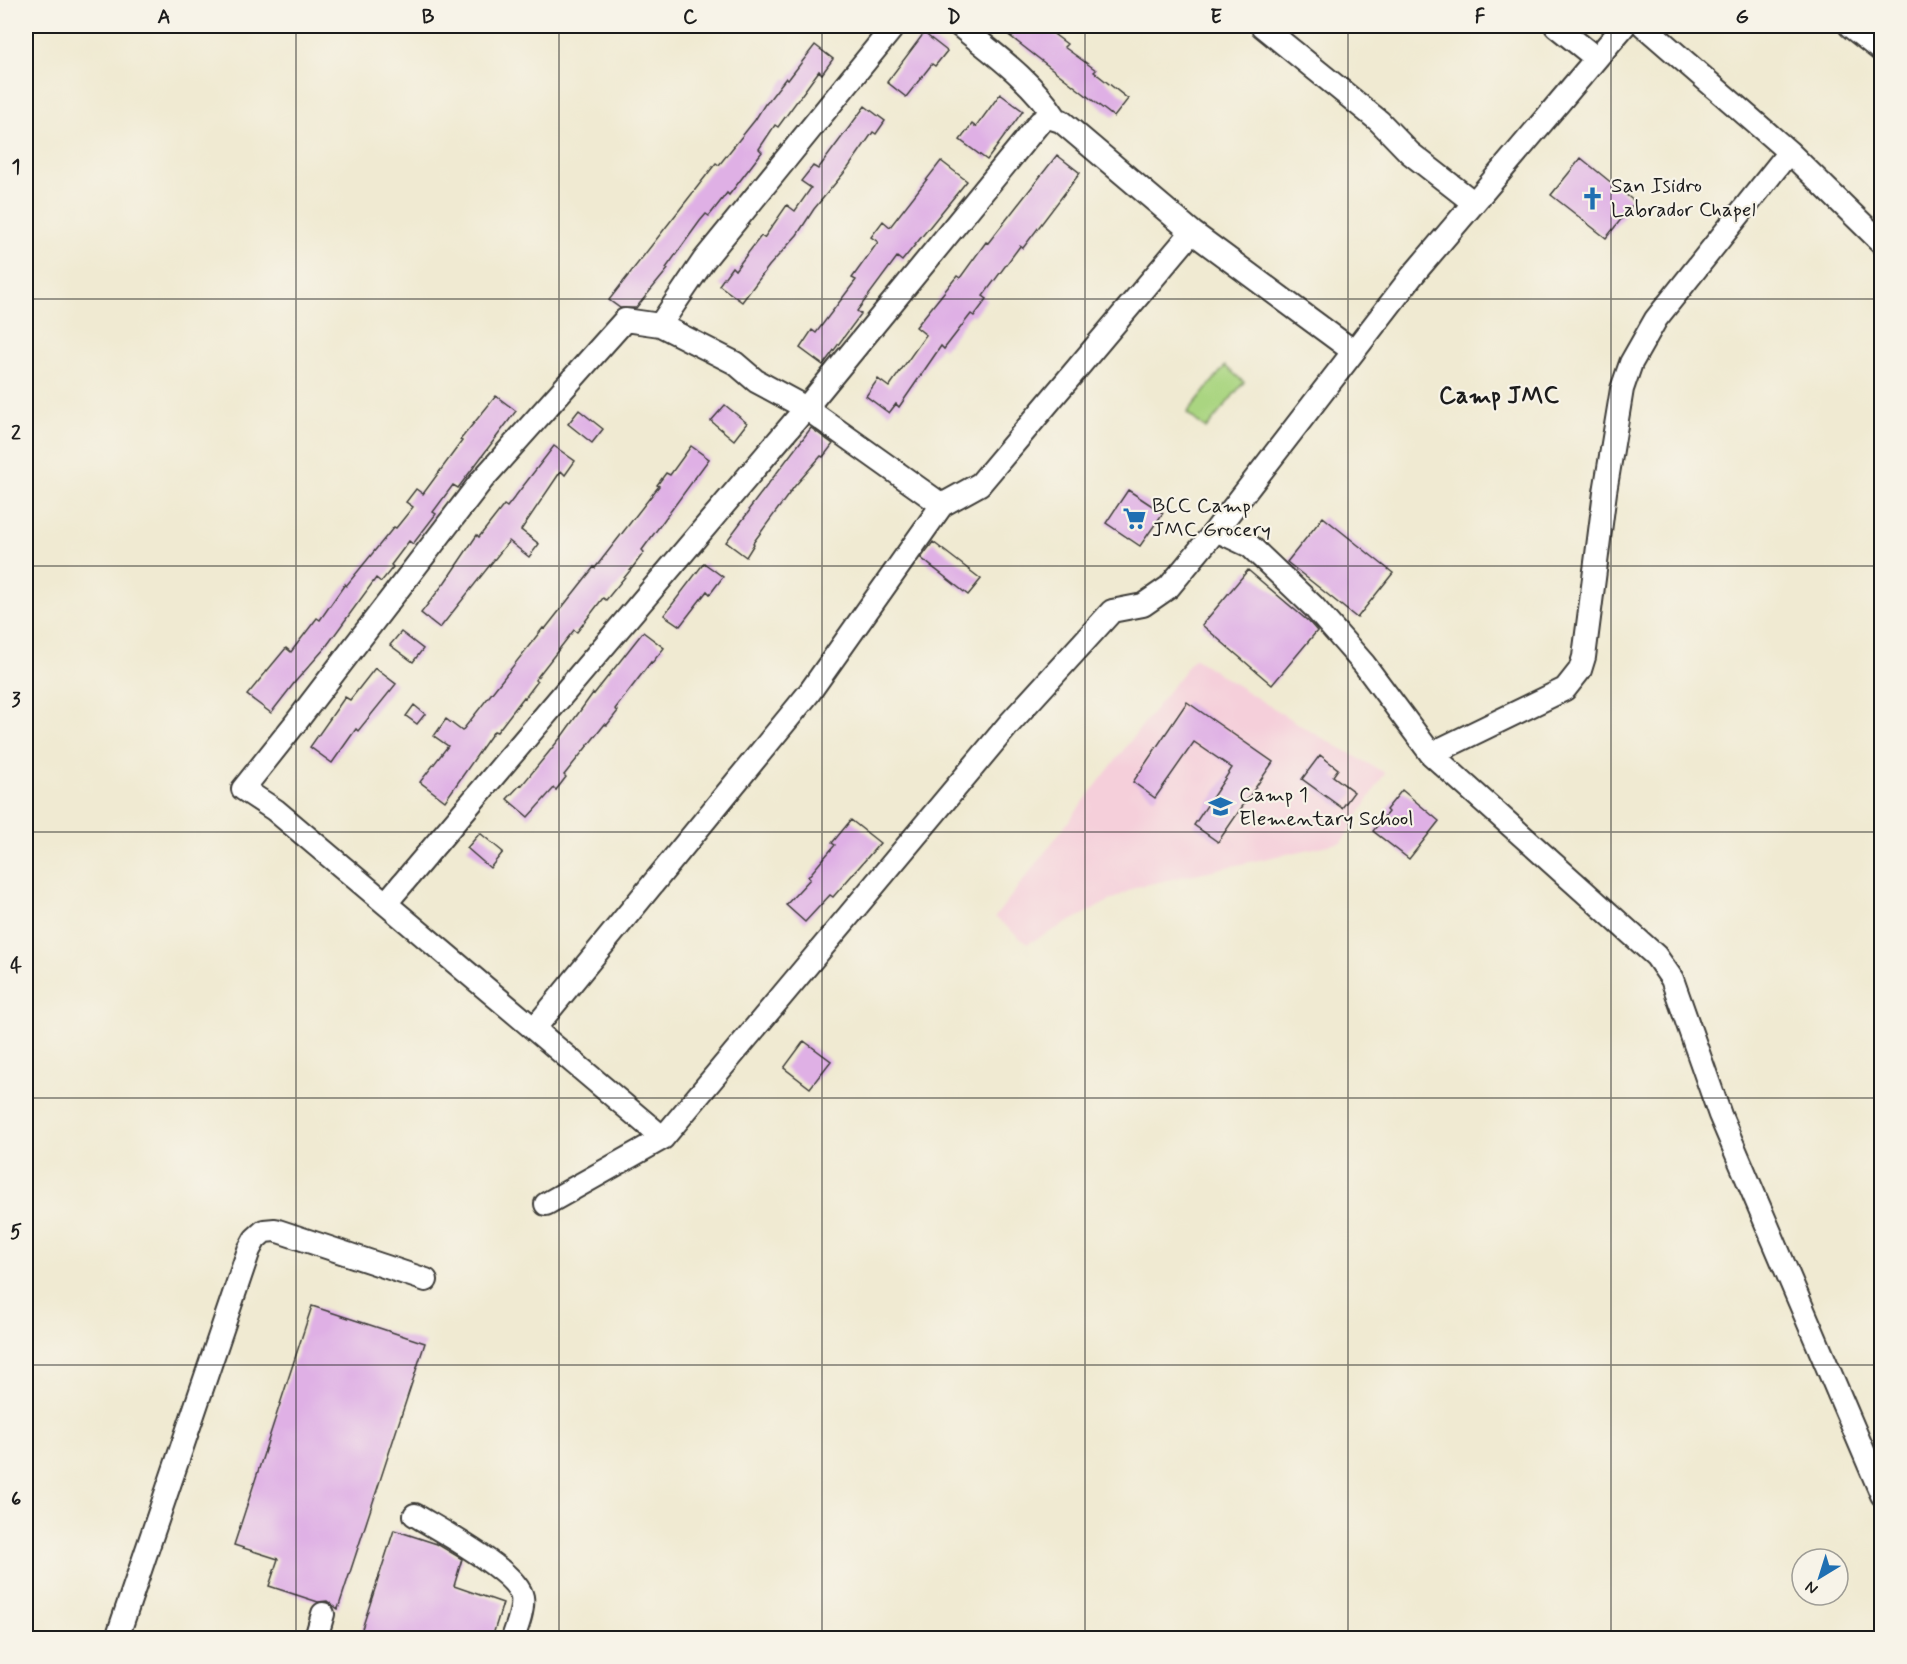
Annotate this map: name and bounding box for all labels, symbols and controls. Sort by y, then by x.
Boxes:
text: A [157,4,171,31]
text: B [422,4,435,31]
text: C [683,4,698,31]
text: D [947,4,961,31]
text: E [1210,4,1222,31]
text: F [1475,4,1486,31]
text: G [1735,4,1749,31]
text: 1 [12,154,20,181]
place label: San Isidro Labrador Chapel [1611,172,1756,224]
church icon: San Isidro Labrador Chapel [1580,185,1606,211]
district label: Camp JMC [1439,381,1560,412]
text: 2 [11,420,21,447]
place label: BCC Camp JMC Grocery [1152,492,1271,544]
supermarket icon: BCC Camp JMC Grocery [1121,505,1147,531]
text: 3 [11,687,21,714]
place label: Camp 1 Elementary School [1239,781,1414,833]
school or university icon: Camp 1 Elementary School [1208,794,1234,820]
text: 4 [10,953,22,980]
text: 5 [10,1219,22,1246]
text: 6 [11,1486,21,1513]
north arrow [1790,1547,1850,1607]
text: N [1801,1576,1822,1599]

